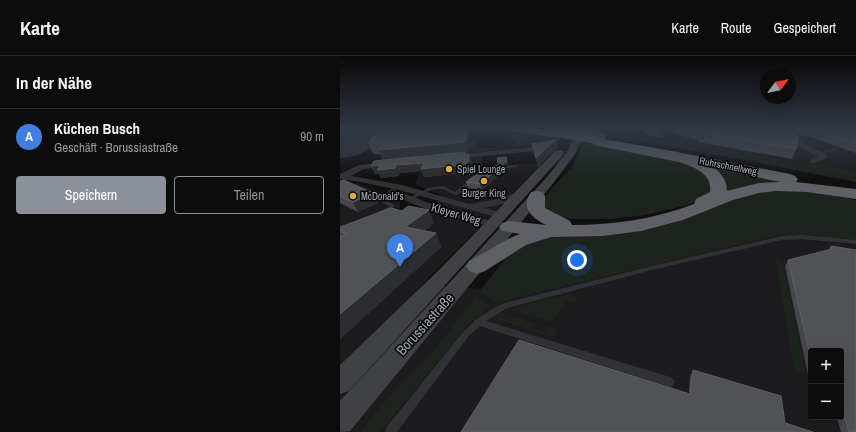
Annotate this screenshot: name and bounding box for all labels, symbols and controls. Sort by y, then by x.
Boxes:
text: Karte [20,15,60,41]
text: Karte [671,19,699,37]
text: Route [721,19,751,37]
text: Gespeichert [773,19,836,37]
north arrow [760,68,796,104]
text: In der Nähe [16,71,92,94]
text: Küchen Busch [54,118,140,139]
text: A [25,128,33,145]
text: 90 m [300,128,324,145]
text: Geschäft · Borussiastraße [54,139,178,156]
street label: Ruhrschnellweg [698,154,758,178]
place label: Spiel Lounge [457,163,506,176]
marker: Spiel Lounge [444,164,454,174]
button: Speichern [16,176,166,214]
button: Teilen [174,176,324,214]
marker: Burger King [479,176,489,186]
place label: Burger King [462,187,506,200]
place label: McDonald's [361,190,404,203]
marker: McDonald's [348,191,358,201]
street label: Kleyer Weg [429,199,483,229]
pin: A [387,234,413,267]
your location [567,250,587,270]
street label: Borussiastraße [392,289,458,359]
map controls [808,348,844,420]
button: + [808,348,844,384]
button: − [808,384,844,420]

